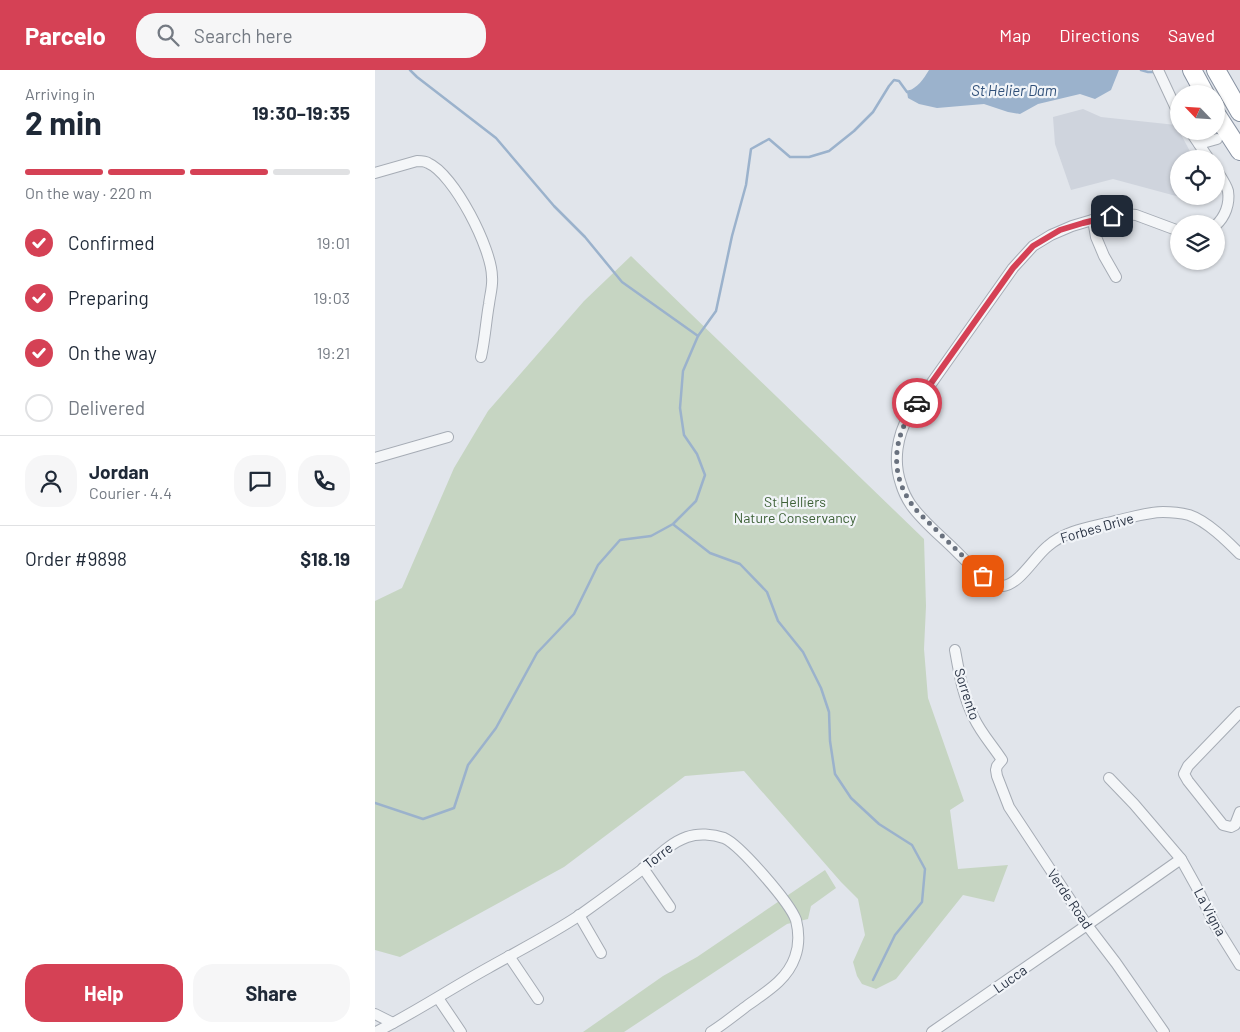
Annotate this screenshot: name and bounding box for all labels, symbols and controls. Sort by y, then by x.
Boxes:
search box [136,13,486,58]
text: Parcelo [25,21,106,50]
icon: search [154,21,182,49]
text: Search here [194,24,293,47]
text: Map [999,24,1031,46]
text: Directions [1059,24,1140,46]
text: Saved [1168,24,1215,46]
water label: St Helier Dam [971,81,1057,99]
text: Arriving in [25,84,95,103]
north arrow [1170,85,1225,140]
map controls [1170,85,1225,270]
text: 19:30–19:35 [252,101,350,124]
text: 2 min [25,103,102,141]
button: locate [1170,150,1225,205]
text: On the way · 220 m [25,183,152,202]
pin [1091,195,1133,237]
icon: home [1098,202,1126,230]
button: layers [1170,215,1225,270]
icon: check [25,229,53,257]
text: Confirmed [68,231,155,254]
text: 19:01 [316,233,350,252]
icon: check [25,284,53,312]
text: Preparing [68,286,149,309]
text: 19:03 [313,288,350,307]
icon: check [25,339,53,367]
text: On the way [68,341,157,364]
text: 19:21 [317,343,350,362]
courier [892,378,942,428]
icon: car [903,389,931,417]
text: Delivered [68,396,145,419]
button: person [25,455,77,507]
button: chat [234,455,286,507]
button: phone [298,455,350,507]
text: Jordan [89,460,149,483]
text: Courier · 4.4 [89,483,172,502]
park label: St Helliers Nature Conservancy [734,493,857,526]
street label: Forbes Drive [1058,509,1136,546]
text: Order #9898 [25,547,127,570]
text: $18.19 [300,547,350,570]
pin [962,555,1004,597]
icon: bag [969,562,997,590]
street label: Sorrento [951,666,984,722]
street label: Torre [640,839,676,872]
street label: Verde Road [1044,865,1097,932]
street label: La Vigna [1191,885,1230,939]
street label: Lucca [990,961,1030,996]
button: Help [25,964,183,1022]
button: Share [193,964,350,1022]

